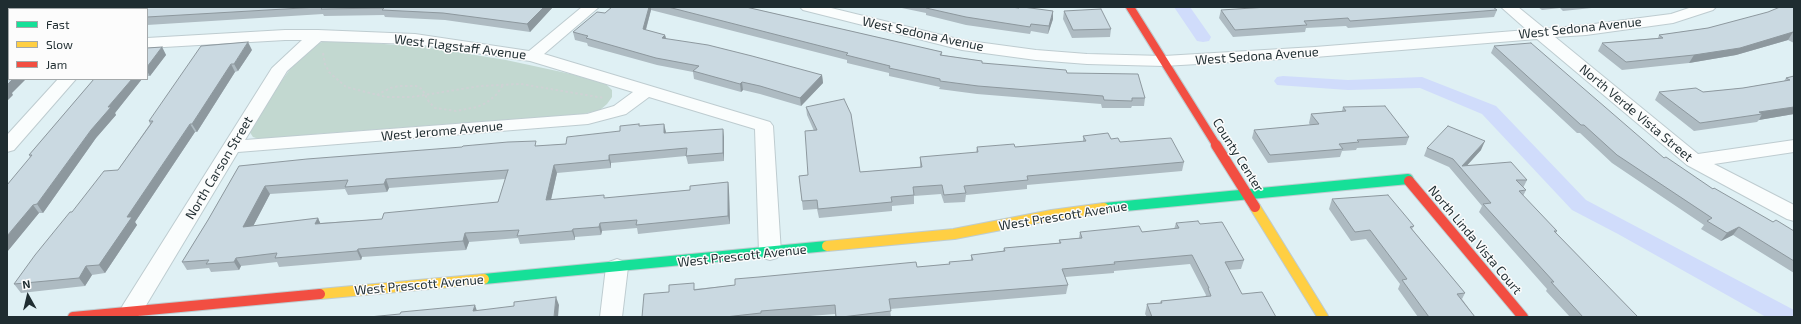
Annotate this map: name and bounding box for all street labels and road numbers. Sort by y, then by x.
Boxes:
street label: West Sedona Avenue [861,14,985,54]
street label: West Sedona Avenue [1518,14,1642,42]
street label: West Flagstaff Avenue [393,31,527,63]
street label: West Sedona Avenue [1195,44,1319,68]
street label: North Verde Vista Street [1576,61,1696,165]
street label: North Carson Street [182,114,256,222]
street label: County Center [1209,115,1267,195]
street label: West Jerome Avenue [380,118,504,144]
street label: North Linda Vista Court [1425,182,1525,298]
street label: West Prescott Avenue [998,198,1128,234]
street label: West Prescott Avenue [677,241,807,271]
street label: West Prescott Avenue [354,272,484,298]

